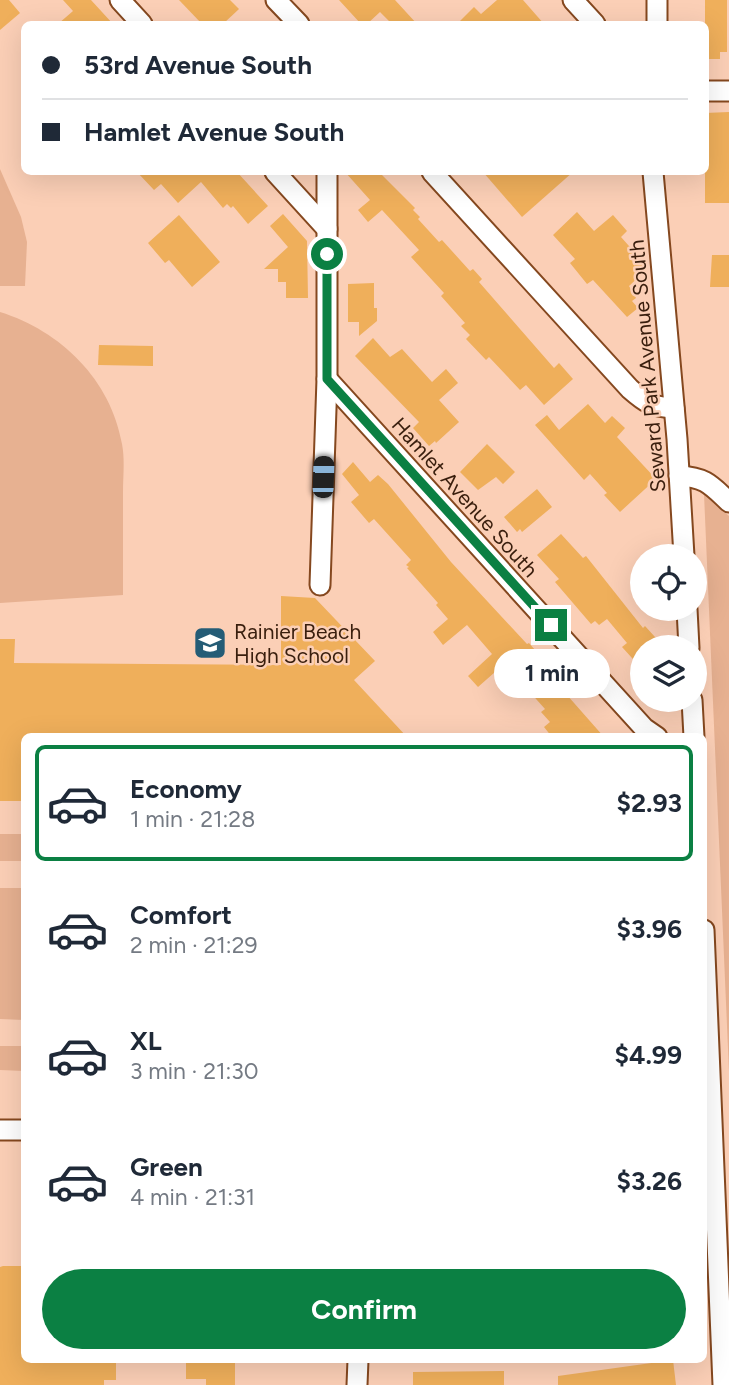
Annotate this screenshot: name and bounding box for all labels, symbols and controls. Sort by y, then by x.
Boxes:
text: 53rd Avenue South [84,49,312,81]
text: Hamlet Avenue South [84,116,344,148]
route start [311,238,343,270]
street label: Seward Park Avenue South [624,239,670,493]
street label: Hamlet Avenue South [387,412,543,582]
car [312,456,335,498]
map controls [630,544,707,712]
button: locate [630,544,707,621]
route end [535,609,567,641]
place label: Rainier Beach High School [234,619,361,668]
school or university icon: Rainier Beach High School [191,624,229,662]
button: layers [630,635,707,712]
callout: 1 min [493,650,609,698]
text: 1 min [525,659,579,687]
icon: car [46,772,109,835]
text: Economy [130,773,242,805]
text: $2.93 [617,787,682,819]
text: 1 min · 21:28 [130,805,255,833]
icon: car [46,898,109,961]
text: Comfort [130,899,232,931]
text: $3.96 [617,913,682,945]
text: 2 min · 21:29 [130,931,258,959]
icon: car [46,1024,109,1087]
text: XL [130,1025,162,1057]
text: $4.99 [615,1039,682,1071]
text: 3 min · 21:30 [130,1057,259,1085]
icon: car [46,1150,109,1213]
text: Green [130,1151,203,1183]
text: $3.26 [617,1165,682,1197]
text: 4 min · 21:31 [130,1183,255,1211]
button: Confirm [42,1269,686,1349]

